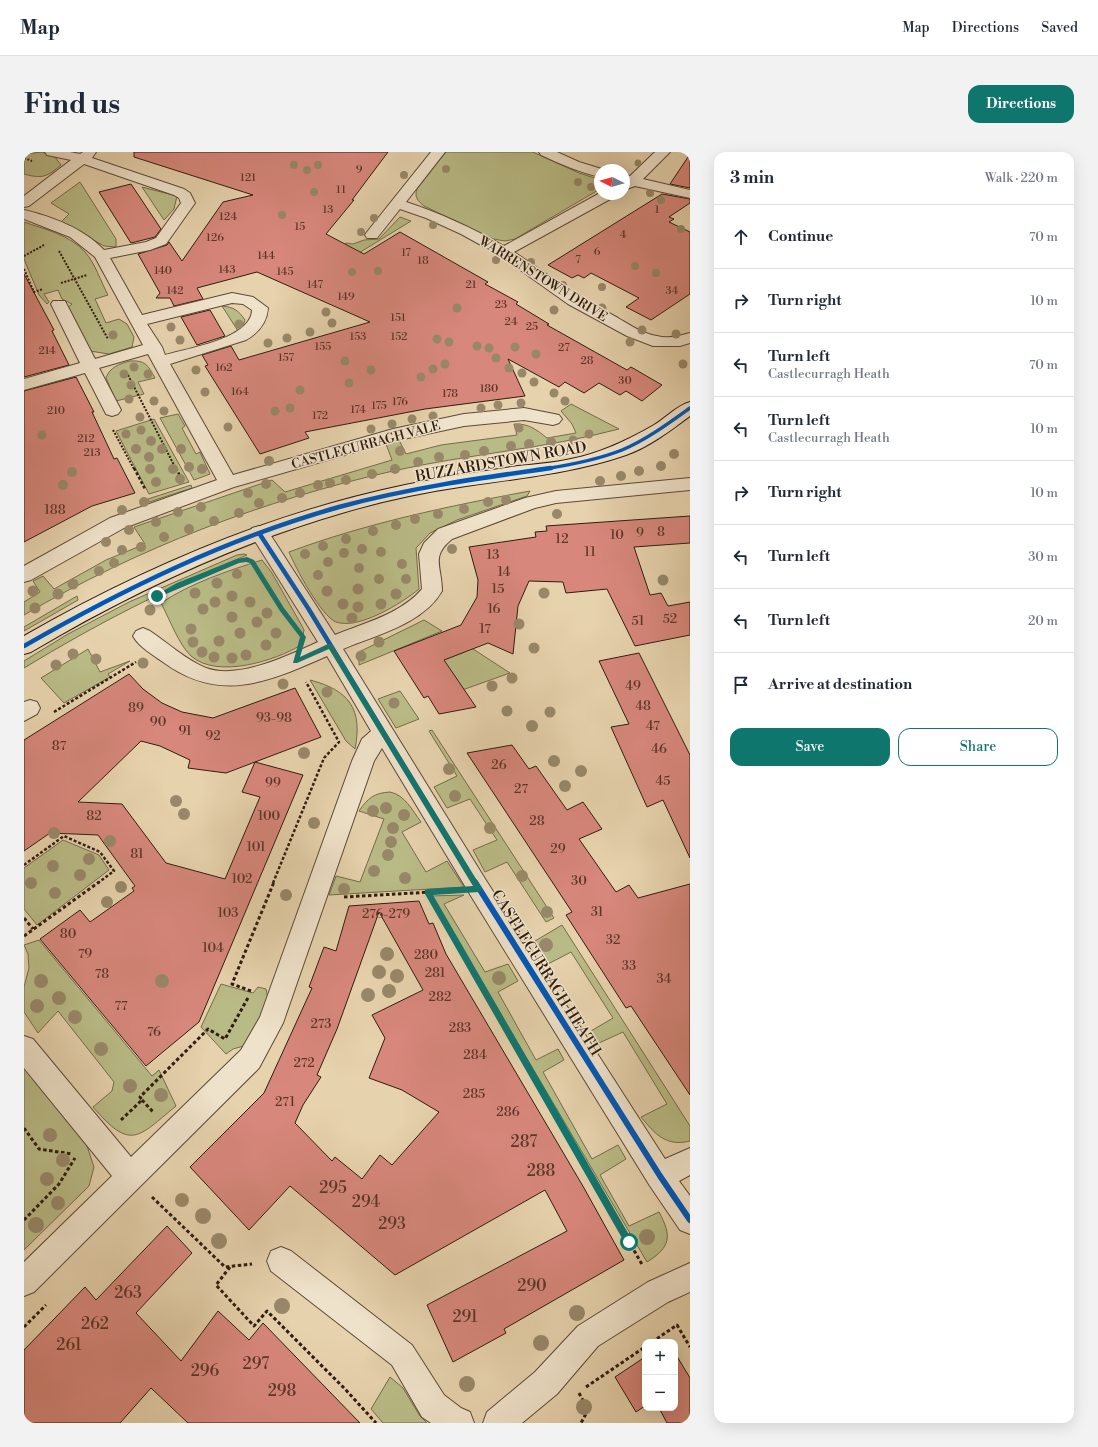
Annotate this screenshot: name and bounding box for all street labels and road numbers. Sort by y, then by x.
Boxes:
street label: WARRENSTOWN DRIVE [475,232,610,325]
street label: CASTLECURRAGH VALE [290,417,442,473]
street label: BUZZARDSTOWN ROAD [413,438,588,487]
street label: CASTLECURRAGH HEATH [487,886,605,1060]

